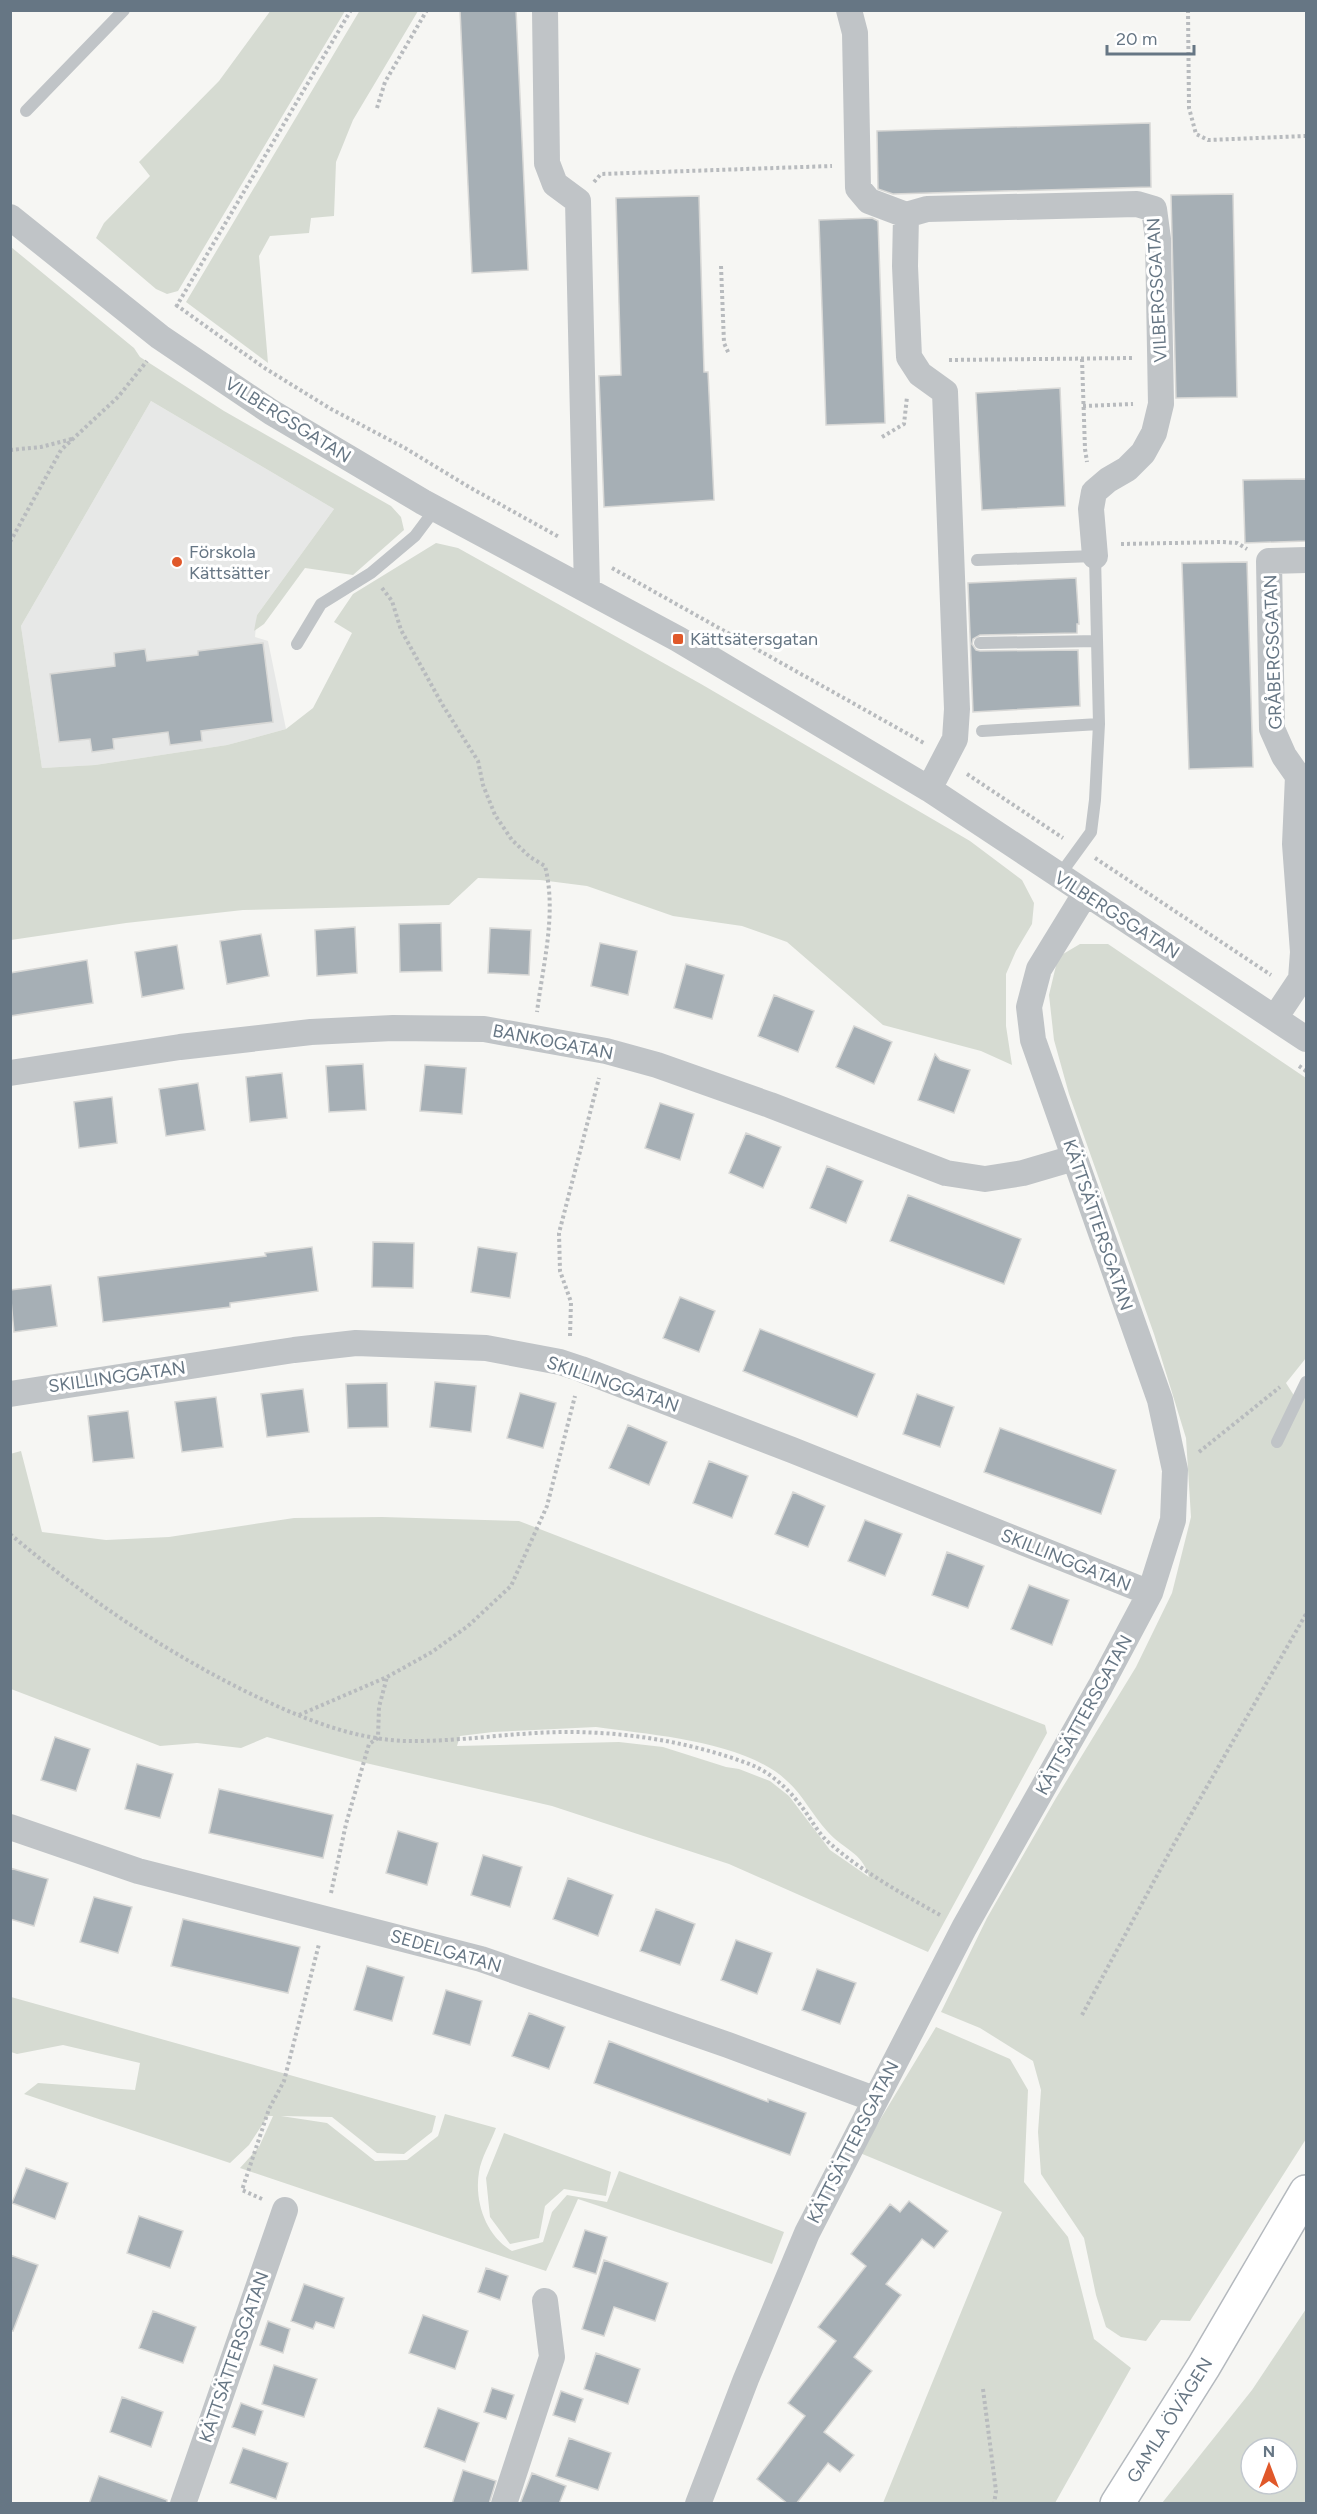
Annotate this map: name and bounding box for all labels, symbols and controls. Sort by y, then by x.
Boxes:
scale bar [1107,18,1194,56]
text: 20 m [1116,28,1157,50]
street label: VILBERGSGATAN [1142,217,1172,363]
street label: VILBERGSGATAN [221,372,355,468]
place label: Förskola Kättsätter [189,541,270,584]
marker: Förskola Kättsätter [170,555,184,569]
street label: GRÅBERGSGATAN [1259,574,1287,730]
place label: Kättsätersgatan [690,628,818,650]
marker: Kättsätersgatan [671,632,685,646]
street label: VILBERGSGATAN [1050,866,1184,964]
street label: BANKOGATAN [491,1020,615,1064]
street label: KÄTTSÄTTERSGATAN [1058,1137,1138,1313]
street label: SKILLINGGATAN [544,1351,682,1417]
street label: SKILLINGGATAN [47,1356,187,1398]
street label: SKILLINGGATAN [998,1524,1134,1596]
street label: KÄTTSÄTTERSGATAN [1031,1631,1137,1799]
street label: SEDELGATAN [388,1925,504,1977]
street label: KÄTTSÄTTERSGATAN [802,2057,904,2227]
street label: KÄTTSÄTTERSGATAN [194,2269,274,2445]
street label: GAMLA ÖVÄGEN [1122,2354,1217,2487]
north arrow [1239,2436,1299,2496]
text: N [1263,2442,1275,2461]

